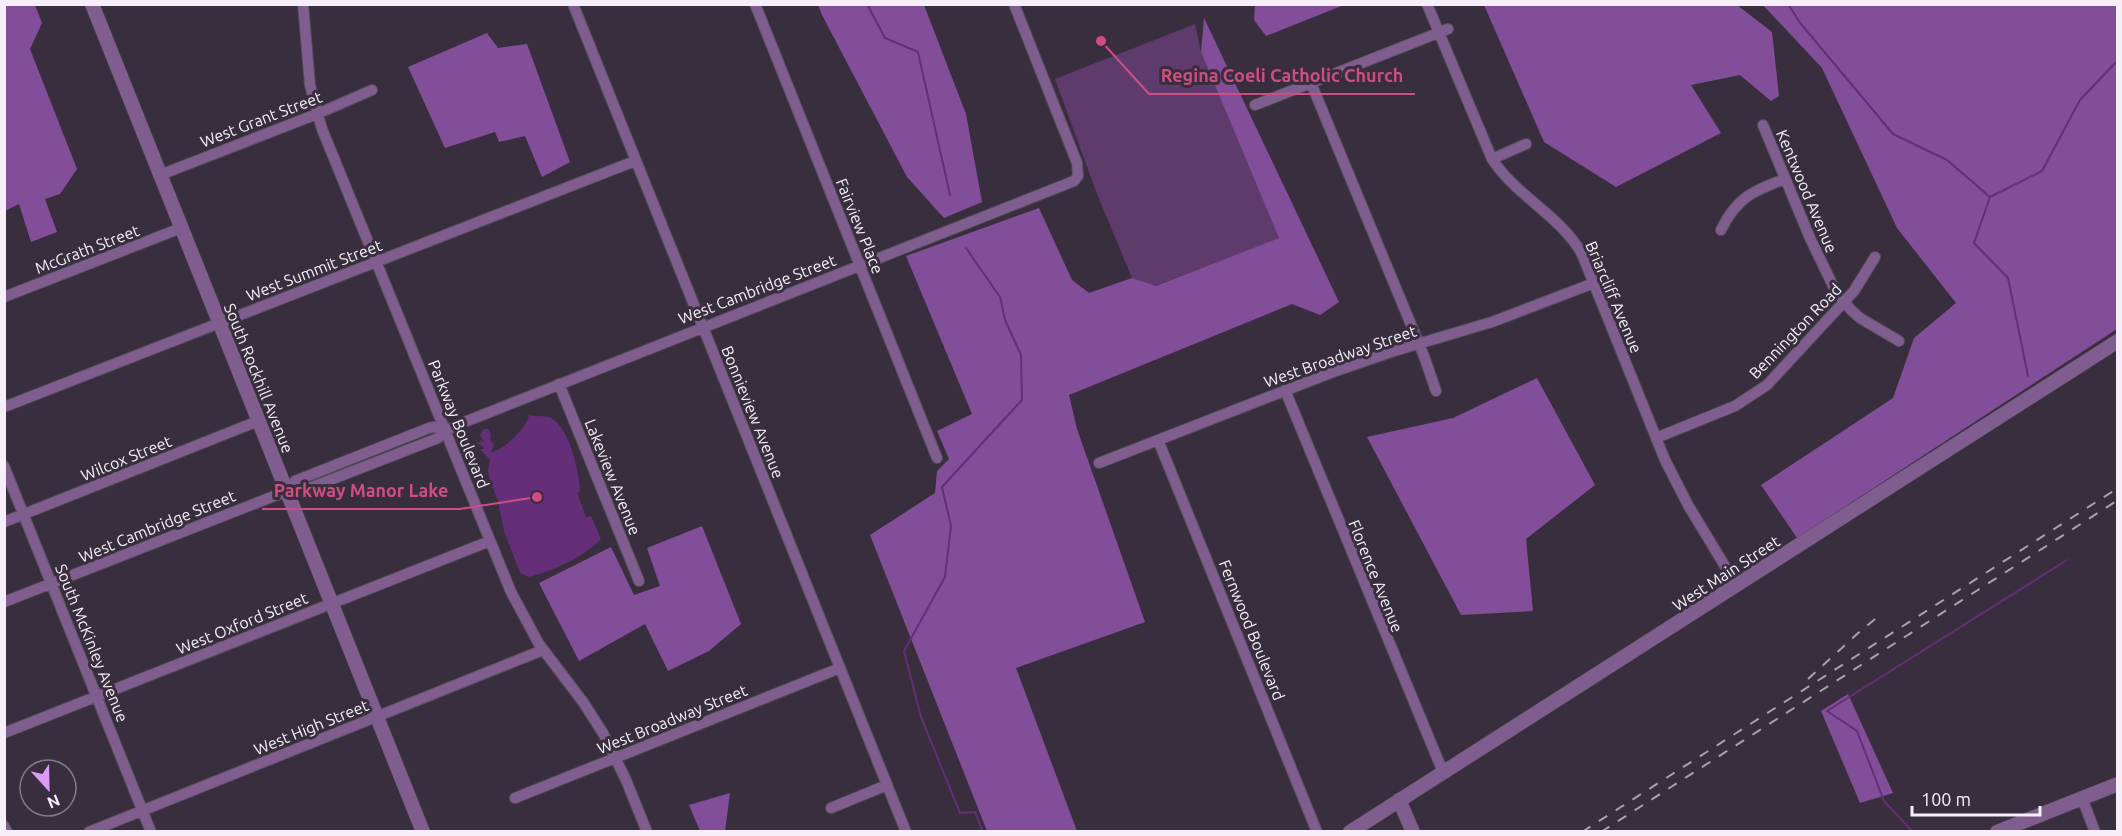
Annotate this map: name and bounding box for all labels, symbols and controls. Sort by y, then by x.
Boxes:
callout: Regina Coeli Catholic Church [1149,58,1415,94]
text: Regina Coeli Catholic Church [1161,65,1403,85]
street label: West Grant Street [198,87,325,151]
street label: Kentwood Avenue [1773,127,1841,255]
street label: Fairview Place [833,176,887,276]
street label: McGrath Street [32,221,142,277]
street label: West Summit Street [244,236,385,304]
street label: Briarcliff Avenue [1582,238,1646,356]
street label: West Cambridge Street [676,250,839,327]
street label: Bennington Road [1745,280,1845,382]
street label: South Rockhill Avenue [221,301,297,455]
street label: West Broadway Street [1261,321,1419,391]
street label: Bonnieview Avenue [718,343,788,481]
street label: Parkway Boulevard [425,357,493,491]
street label: Lakeview Avenue [582,416,644,538]
street label: Wilcox Street [78,431,175,484]
callout: Parkway Manor Lake [262,473,460,509]
text: Parkway Manor Lake [274,480,448,500]
street label: West Cambridge Street [76,486,239,566]
street label: Florence Avenue [1345,517,1407,635]
street label: West Main Street [1669,531,1783,614]
street label: Fernwood Boulevard [1216,557,1288,703]
street label: South McKinley Avenue [52,561,132,725]
street label: West Oxford Street [174,588,311,658]
street label: West Broadway Street [594,680,750,757]
street label: West High Street [251,696,372,758]
north arrow [18,758,78,818]
scale bar [1912,779,2040,817]
text: 100 m [1921,789,1971,809]
text: N [45,791,63,812]

